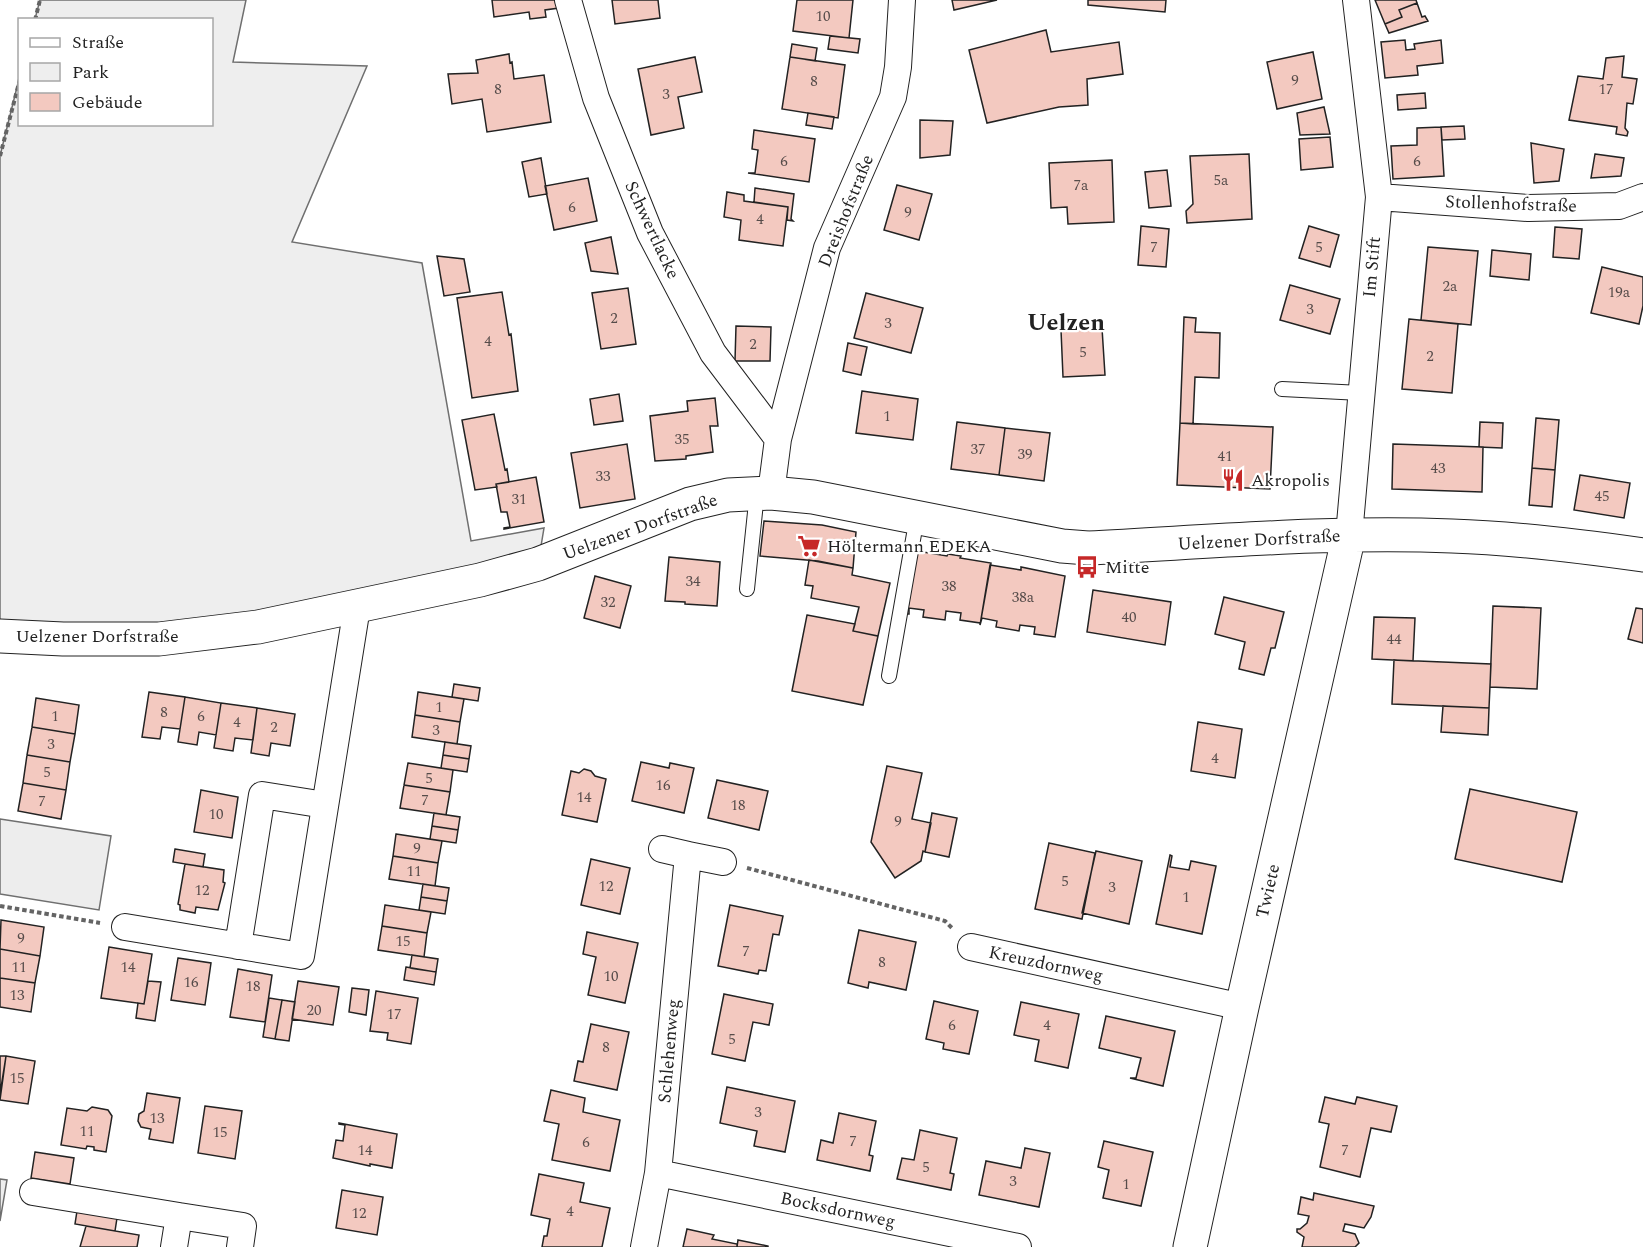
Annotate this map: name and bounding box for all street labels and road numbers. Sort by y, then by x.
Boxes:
street label: Dreishofstraße [811,151,881,271]
street label: Schwertlacke [617,176,687,284]
street label: Stollenhofstraße [1445,188,1577,220]
street label: Im Stift [1356,235,1388,299]
street label: Uelzener Dorfstraße [559,486,721,568]
street label: Uelzener Dorfstraße [1177,522,1341,558]
street label: Uelzener Dorfstraße [15,623,179,650]
street label: Twiete [1249,861,1287,921]
street label: Kreuzdornweg [986,939,1106,989]
street label: Schlehenweg [651,998,687,1104]
street label: Bocksdornweg [778,1185,898,1235]

